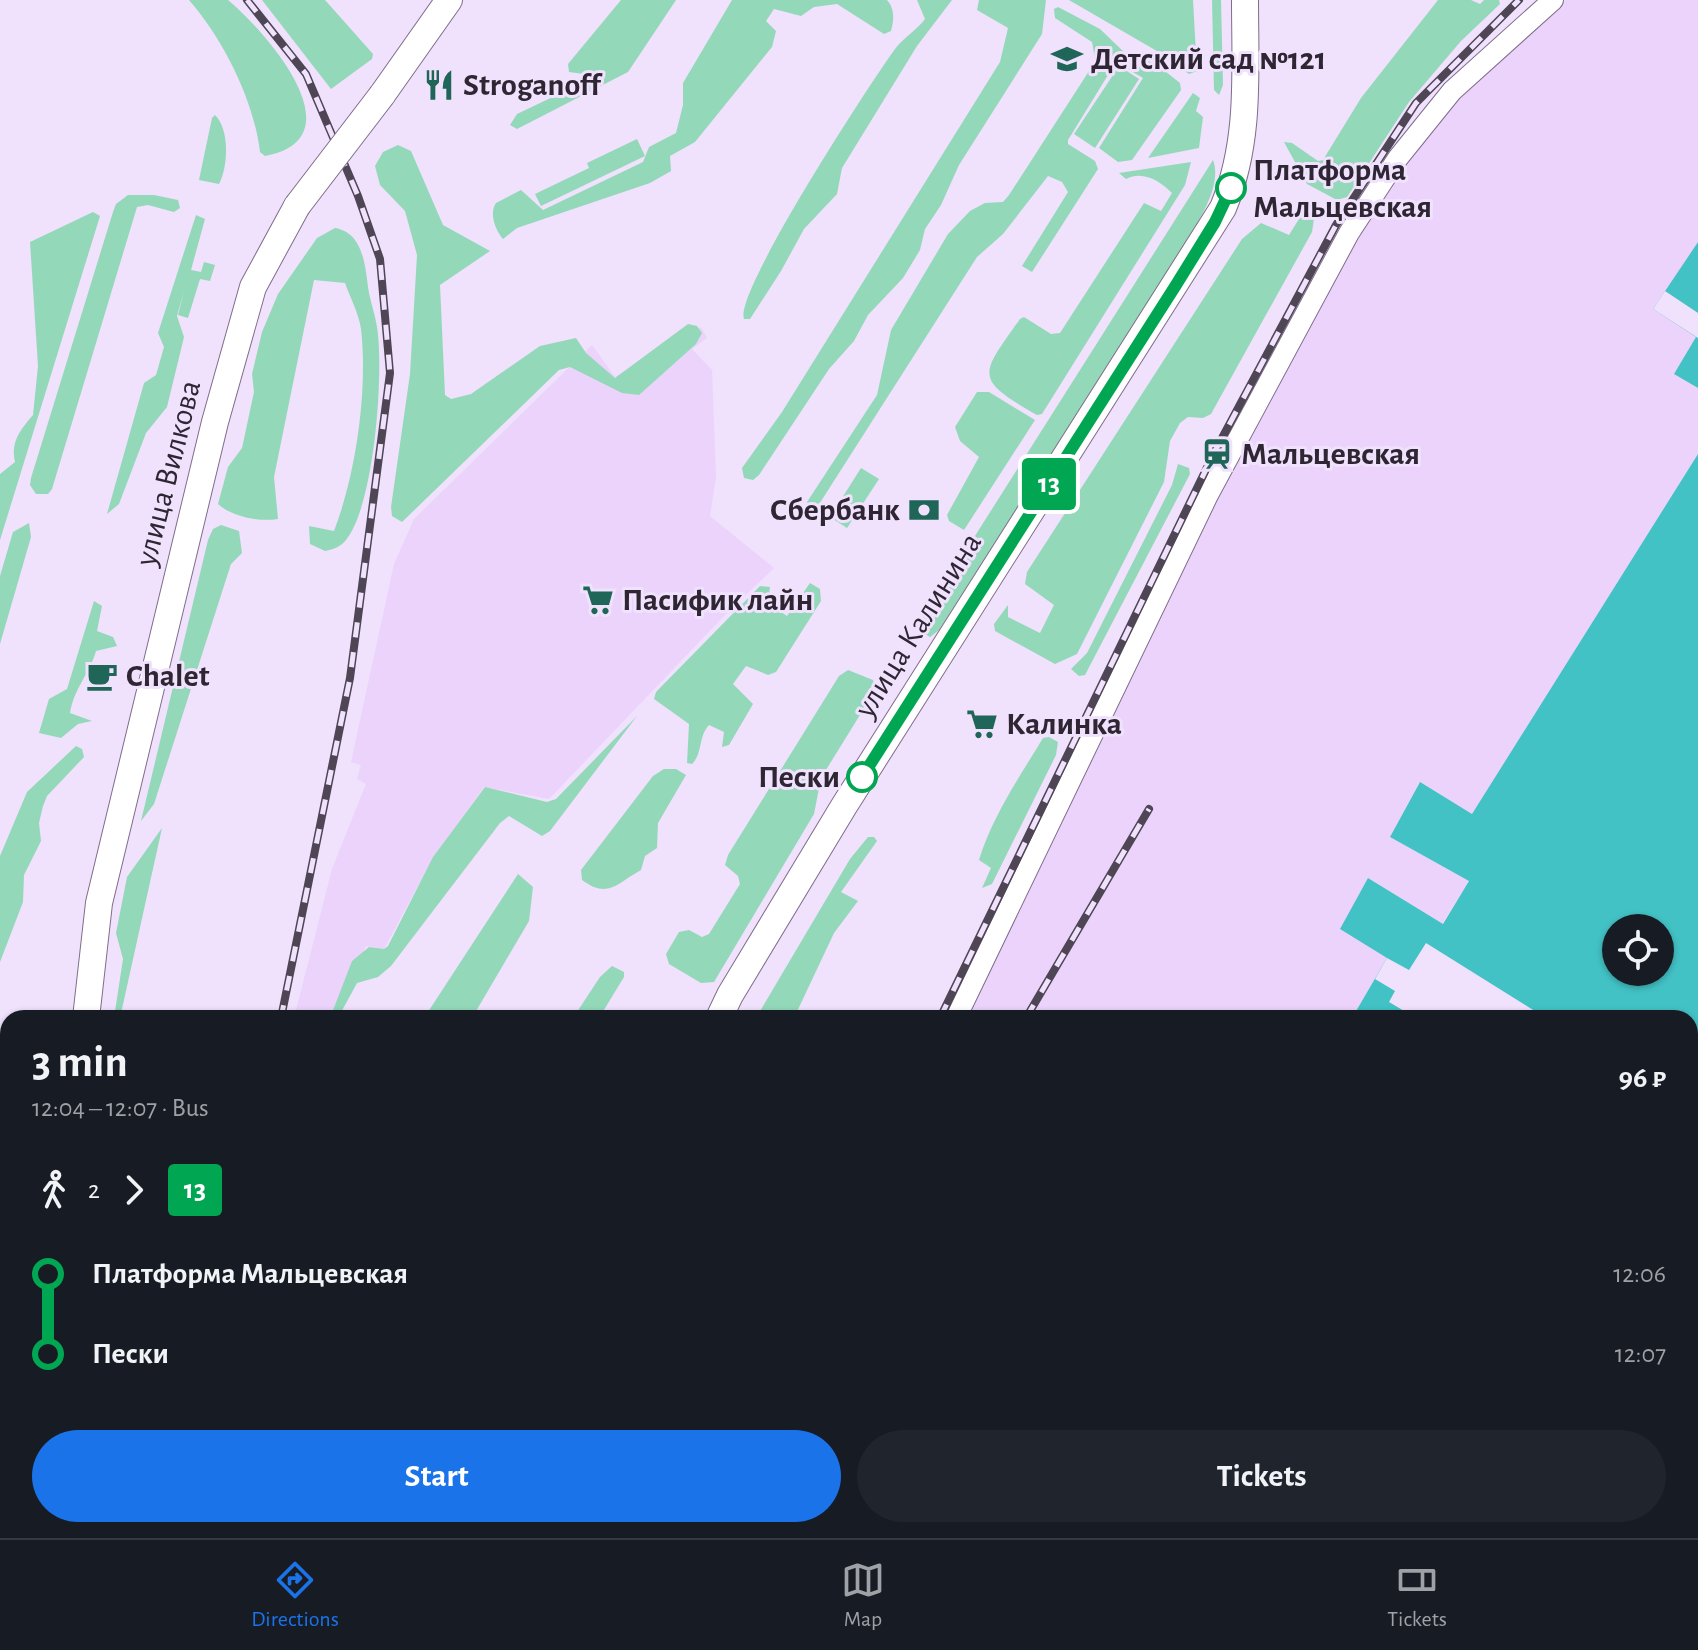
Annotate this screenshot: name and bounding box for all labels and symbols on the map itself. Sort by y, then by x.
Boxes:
school or university icon: Детский сад №121 [1050,42,1084,76]
place label: Детский сад №121 [1091,43,1326,75]
restaurant icon: Stroganoff [422,68,456,102]
place label: Stroganoff [463,69,603,101]
place label: Платформа Мальцевская [1253,154,1432,223]
marker: Платформа Мальцевская [1216,173,1246,203]
street label: улица Вилкова [129,377,206,570]
station icon: Мальцевская [1200,437,1234,471]
place label: Мальцевская [1241,438,1420,470]
line badge: 13 [1013,458,1085,510]
bank icon: Сбербанк [907,493,941,527]
place label: Сбербанк [770,494,900,526]
street label: улица Калинина [848,527,987,724]
supermarket icon: Пасифик лайн [581,583,615,617]
place label: Пасифик лайн [622,584,813,616]
cafe icon: Chalet [85,659,119,693]
place label: Chalet [126,660,210,692]
supermarket icon: Калинка [965,707,999,741]
place label: Калинка [1006,708,1122,740]
place label: Пески [758,761,840,793]
marker: Пески [847,762,877,792]

